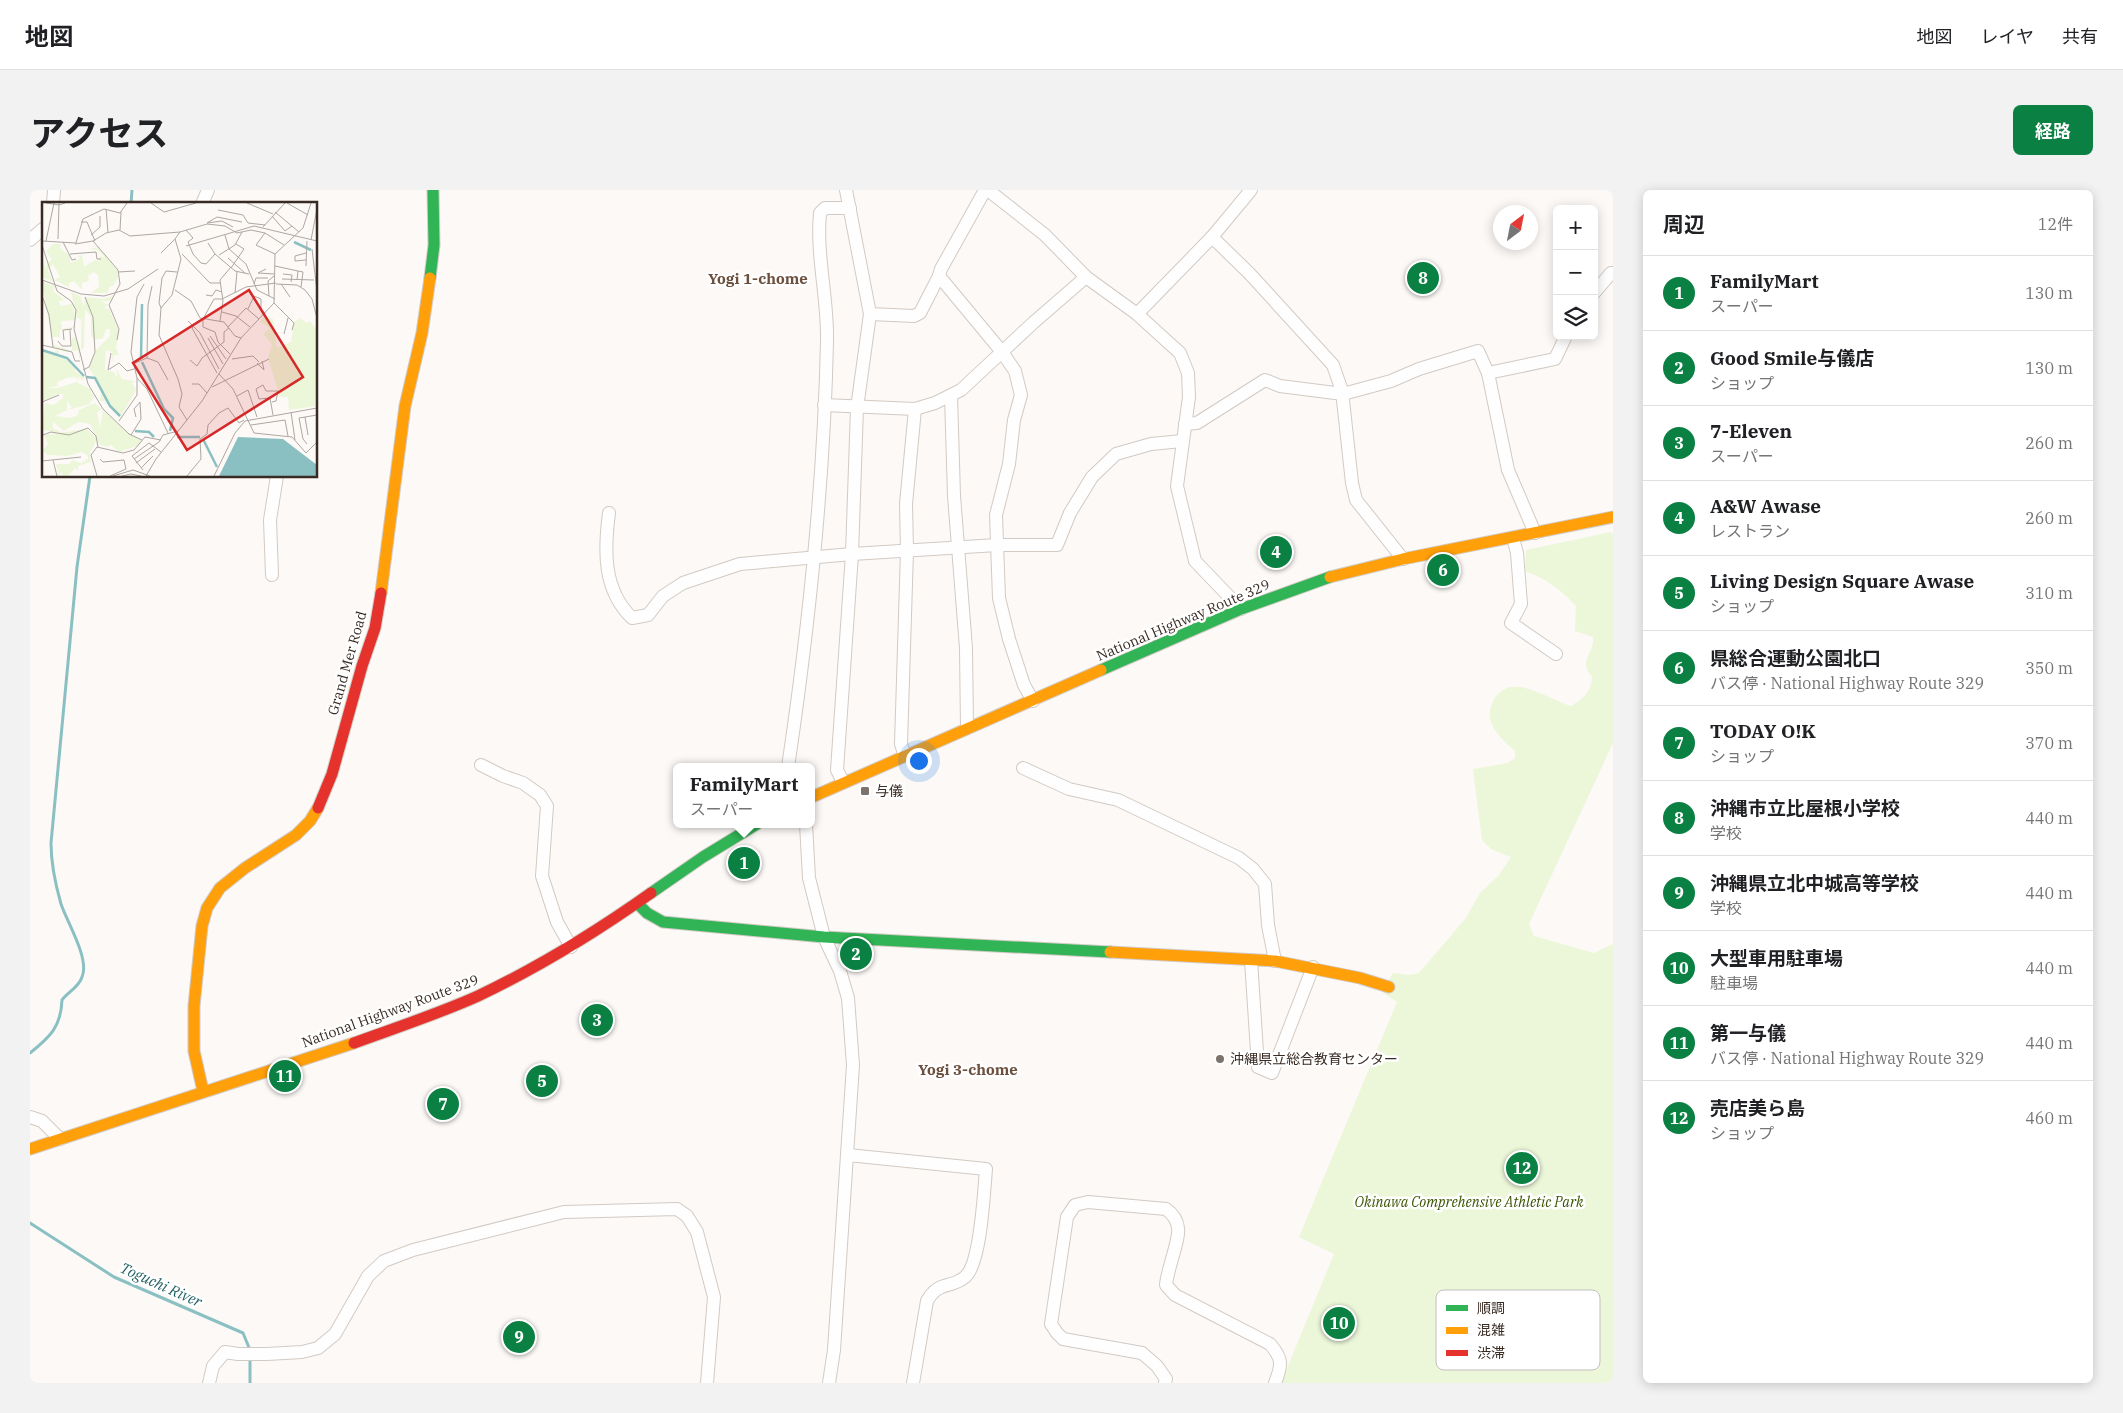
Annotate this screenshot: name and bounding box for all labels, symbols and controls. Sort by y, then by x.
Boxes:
text: 地図 [25,20,73,52]
text: 地図 [1917,25,1953,48]
text: レイヤ [1981,25,2034,48]
text: 共有 [2062,25,2098,48]
button: 経路 [2013,105,2093,155]
text: アクセス [30,110,168,156]
inset map [42,202,318,478]
north arrow [1493,205,1538,250]
map controls [1553,205,1598,340]
button: + [1553,205,1598,250]
text: 周辺 [1663,210,1705,238]
text: 12件 [2038,214,2073,234]
button: − [1553,250,1598,295]
pin: 8 [1407,259,1439,297]
district label: Yogi 1-chome [708,269,808,288]
text: FamilyMart [1710,269,1819,293]
text: 1 [1674,283,1684,303]
text: 130 m [2025,283,2073,303]
button: layers [1553,295,1598,340]
text: スーパー [1710,296,1774,316]
text: Good Smile与儀店 [1710,346,1874,370]
text: 2 [1674,358,1684,378]
text: 130 m [2025,358,2073,378]
text: ショップ [1710,373,1774,393]
text: 7-Eleven [1710,419,1792,443]
text: 3 [1674,433,1684,453]
text: 260 m [2025,433,2073,453]
text: スーパー [1710,446,1774,466]
text: A&W Awase [1710,494,1821,518]
text: 4 [1674,508,1684,528]
text: 260 m [2025,508,2073,528]
text: レストラン [1710,521,1790,541]
pin: 4 [1260,533,1292,571]
pin: 6 [1427,551,1459,589]
text: Living Design Square Awase [1710,569,1974,593]
street label: National Highway Route 329 [1093,575,1273,665]
text: 5 [1674,583,1684,603]
text: 310 m [2025,583,2073,603]
text: ショップ [1710,596,1774,616]
street label: Grand Mer Road [324,609,371,717]
text: 県総合運動公園北口 [1710,646,1881,670]
text: 6 [1674,658,1684,678]
text: 350 m [2025,658,2073,678]
text: バス停 · National Highway Route 329 [1710,673,1984,693]
text: TODAY O!K [1710,719,1816,743]
text: 7 [1674,733,1684,753]
text: 370 m [2025,733,2073,753]
text: ショップ [1710,746,1774,766]
your location [906,748,932,774]
popup [673,763,815,828]
text: FamilyMart [690,772,798,796]
place label: 与儀 [875,782,903,800]
marker: 与儀 [859,785,871,797]
text: 沖縄市立比屋根小学校 [1710,796,1900,820]
text: スーパー [690,799,753,819]
text: 8 [1674,808,1684,828]
text: 440 m [2025,808,2073,828]
text: 学校 [1710,823,1742,843]
pin: 1 [728,844,760,882]
text: 沖縄県立北中城高等学校 [1710,871,1919,895]
text: 9 [1674,883,1684,903]
text: 440 m [2025,883,2073,903]
text: 学校 [1710,898,1742,918]
pin: 2 [840,935,872,973]
text: 大型車用駐車場 [1710,946,1843,970]
text: 10 [1669,958,1689,978]
text: 440 m [2025,958,2073,978]
street label: National Highway Route 329 [299,971,481,1051]
text: 駐車場 [1710,973,1758,993]
pin: 3 [581,1001,613,1039]
text: 第一与儀 [1710,1021,1786,1045]
text: 11 [1669,1033,1689,1053]
text: 440 m [2025,1033,2073,1053]
text: バス停 · National Highway Route 329 [1710,1048,1984,1068]
place label: 沖縄県立総合教育センター [1230,1050,1398,1068]
marker: 沖縄県立総合教育センター [1214,1053,1226,1065]
pin: 11 [269,1057,301,1095]
district label: Yogi 3-chome [918,1060,1018,1079]
pin: 5 [526,1062,558,1100]
pin: 7 [427,1085,459,1123]
text: 売店美ら島 [1710,1096,1805,1120]
text: 12 [1669,1108,1689,1128]
text: 460 m [2025,1108,2073,1128]
text: ショップ [1710,1123,1774,1143]
pin: 12 [1506,1149,1538,1187]
park label: Okinawa Comprehensive Athletic Park [1355,1193,1584,1211]
water label: Toguchi River [117,1258,206,1311]
legend [1436,1290,1600,1370]
text: 順調 [1477,1299,1505,1317]
pin: 10 [1323,1304,1355,1342]
pin: 9 [503,1318,535,1356]
text: 混雑 [1477,1321,1505,1339]
text: 渋滞 [1477,1344,1505,1362]

